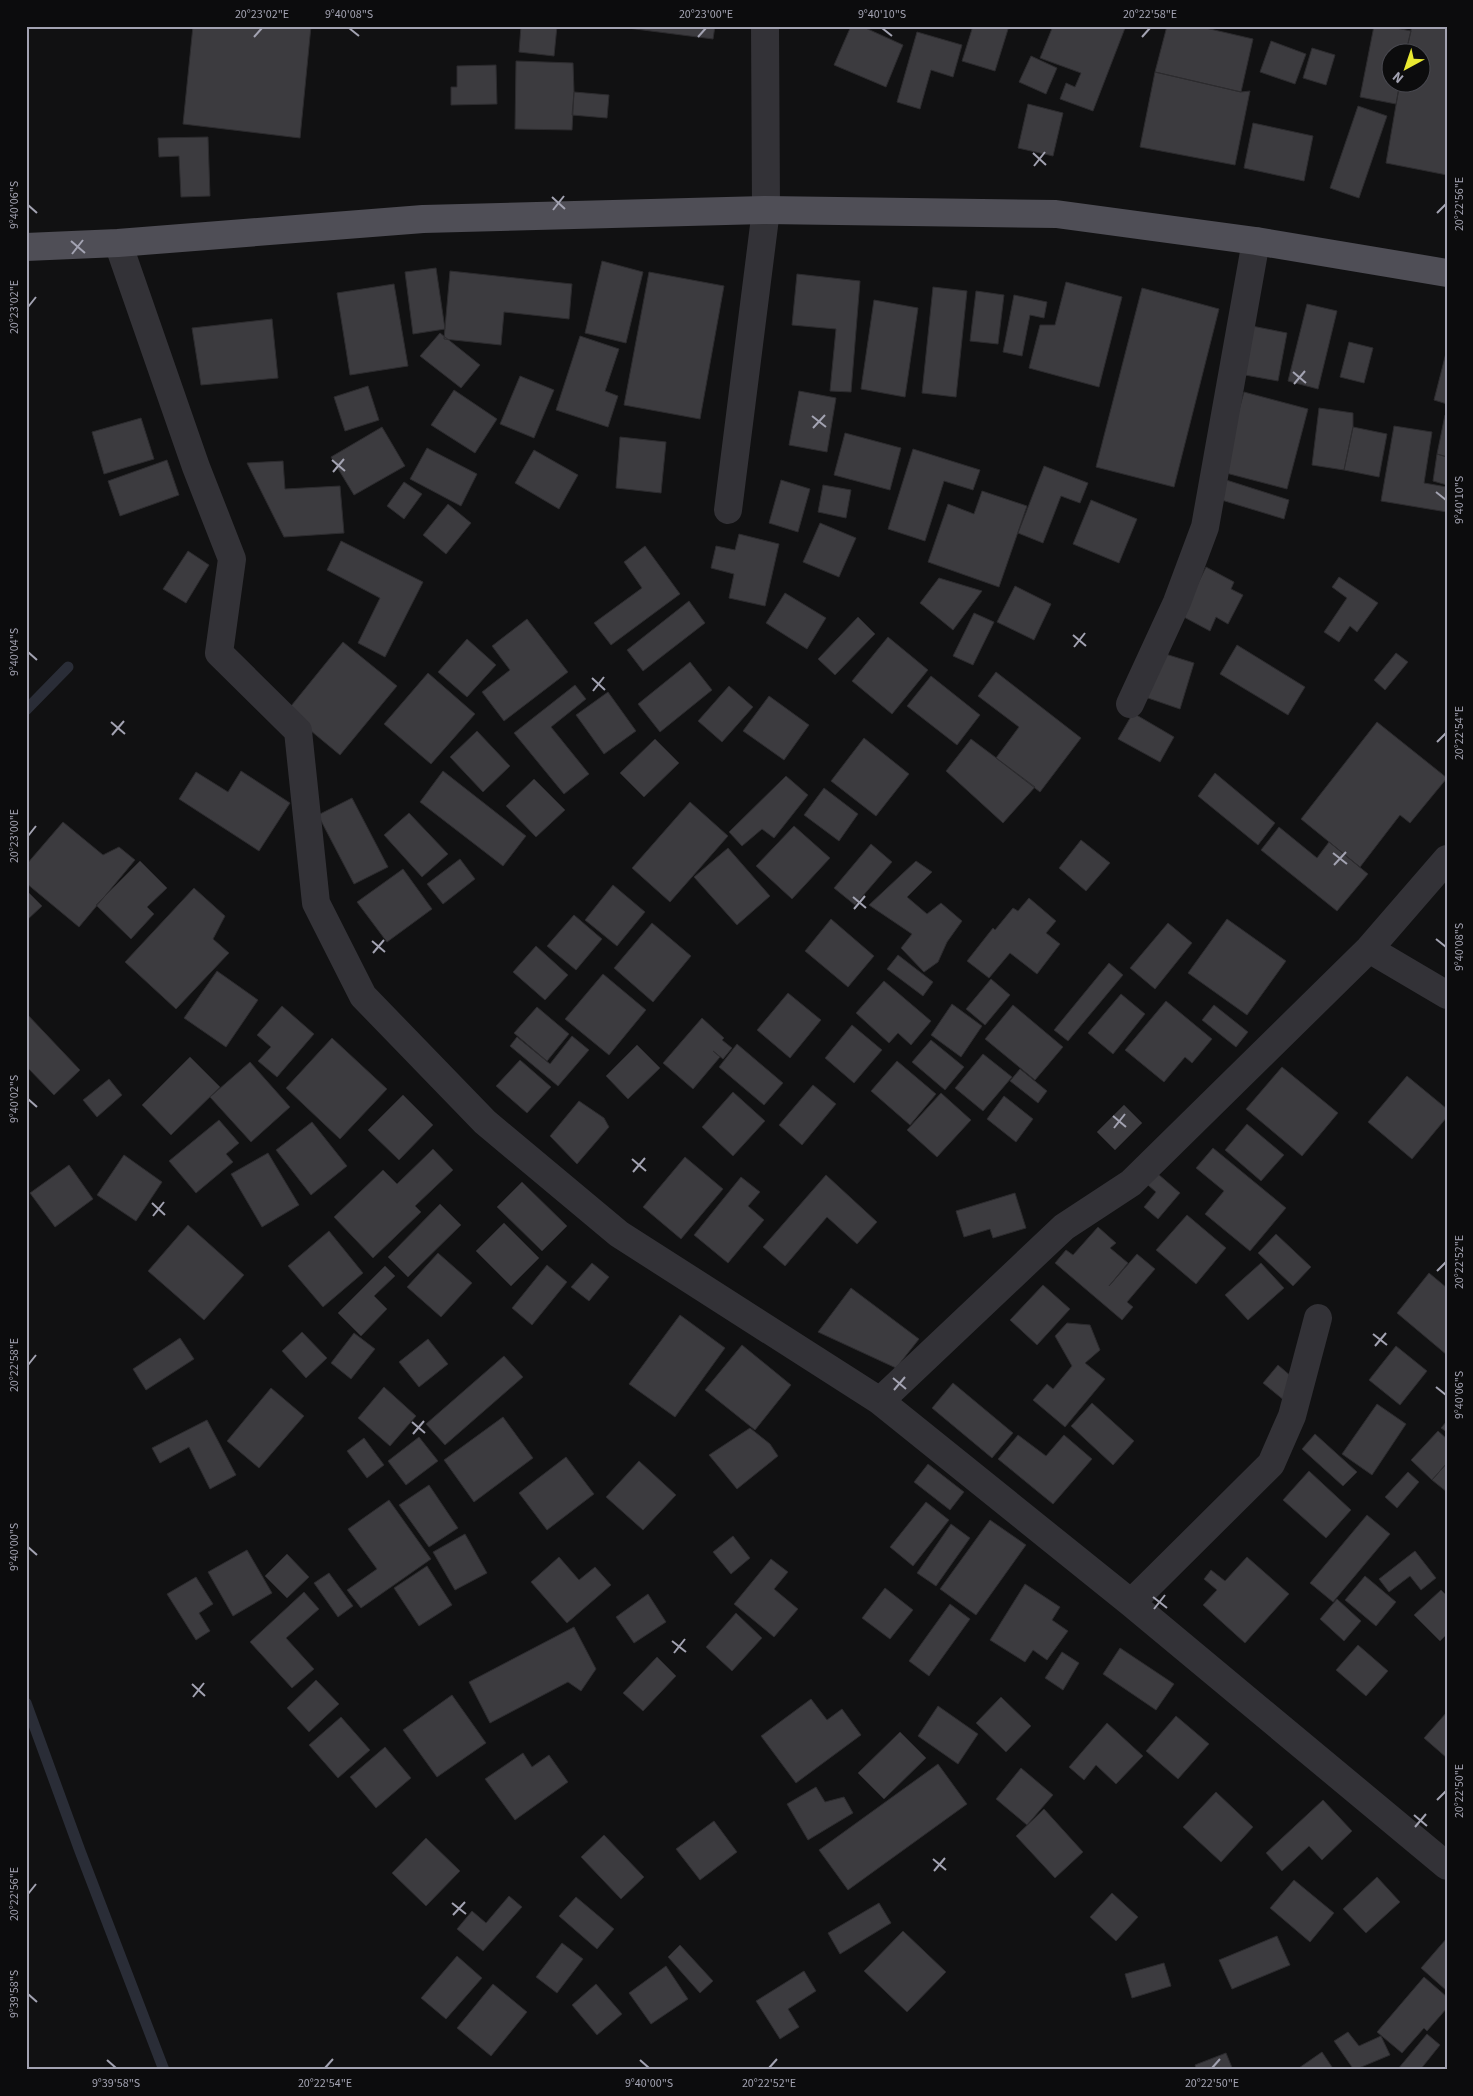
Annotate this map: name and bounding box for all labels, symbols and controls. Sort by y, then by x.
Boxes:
text: 20°23'02"E [235,6,289,23]
text: 9°40'08"S [325,6,373,23]
text: 20°23'00"E [679,6,733,23]
text: 9°40'10"S [858,6,906,23]
text: 20°22'58"E [1123,6,1177,23]
north arrow [1380,42,1430,92]
text: N [1388,67,1408,88]
text: 20°22'56"E [1451,177,1468,231]
text: 9°40'06"S [6,181,23,229]
text: 20°23'02"E [6,280,23,334]
text: 9°40'10"S [1451,476,1468,524]
text: 9°40'04"S [6,628,23,676]
text: 20°22'54"E [1451,706,1468,760]
text: 20°23'00"E [6,809,23,863]
text: 9°40'08"S [1451,923,1468,971]
text: 9°40'02"S [6,1075,23,1123]
text: 20°22'52"E [1451,1235,1468,1289]
text: 20°22'58"E [6,1338,23,1392]
text: 9°40'06"S [1451,1371,1468,1419]
text: 9°40'00"S [6,1523,23,1571]
text: 20°22'50"E [1451,1764,1468,1818]
text: 20°22'56"E [6,1867,23,1921]
text: 9°39'58"S [6,1970,23,2018]
text: 9°39'58"S [92,2075,140,2092]
text: 20°22'54"E [298,2075,352,2092]
text: 9°40'00"S [625,2075,673,2092]
text: 20°22'52"E [742,2075,796,2092]
text: 20°22'50"E [1185,2075,1239,2092]

